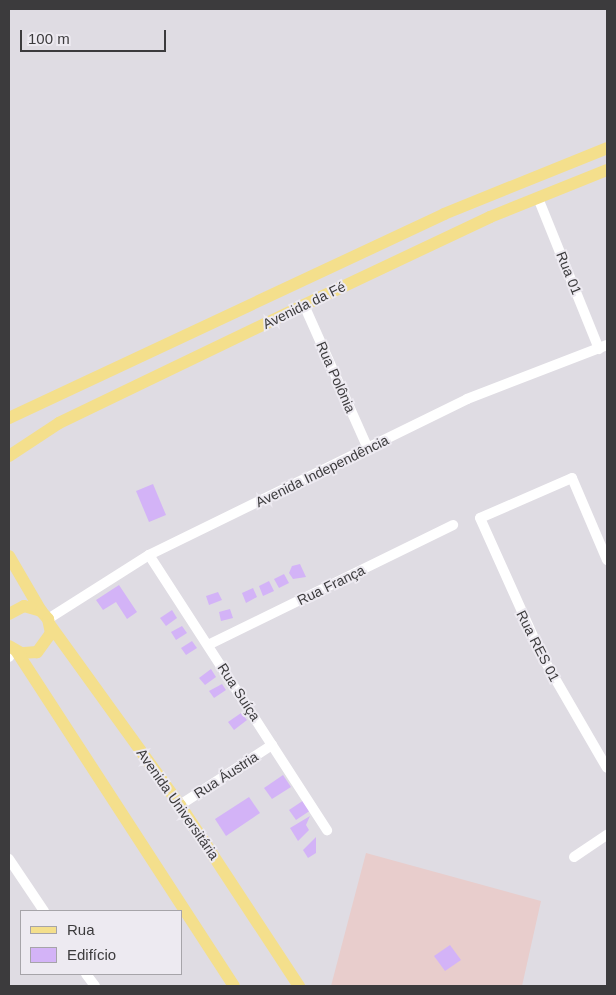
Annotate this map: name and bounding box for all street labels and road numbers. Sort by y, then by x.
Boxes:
street label: Rua 01 [553,249,585,297]
street label: Avenida da Fé [260,278,348,332]
street label: Rua Polônia [313,339,359,415]
street label: Avenida Independência [253,431,391,511]
street label: Rua França [294,561,368,609]
street label: Rua RES 01 [513,608,563,684]
street label: Rua Suíça [214,660,264,724]
street label: Avenida Universitária [133,745,223,863]
street label: Rua Áustria [191,748,261,802]

